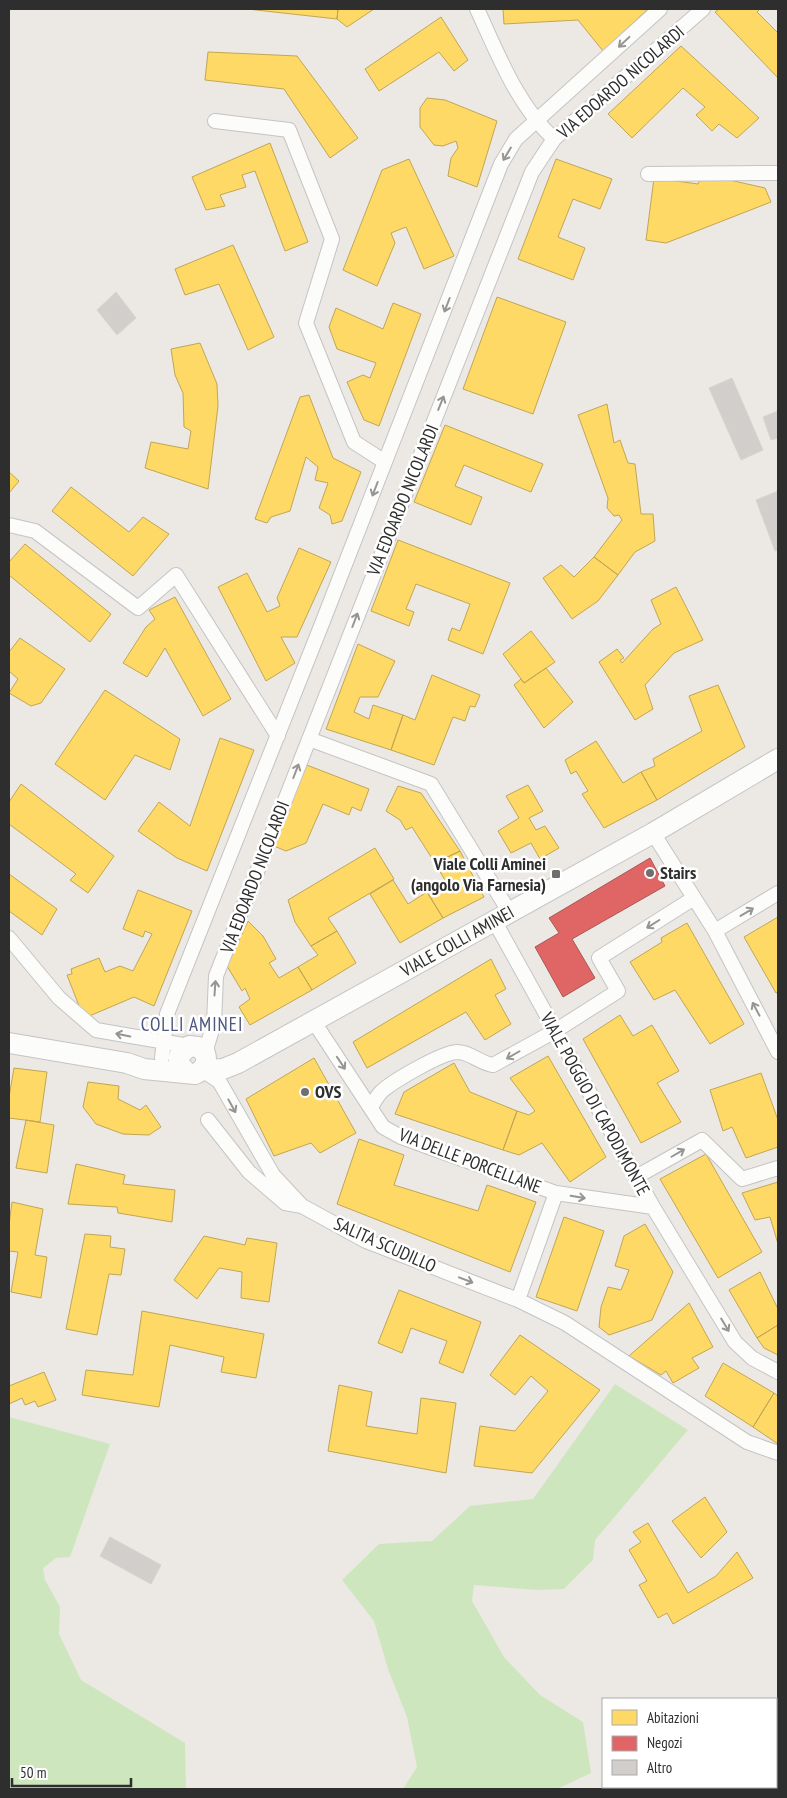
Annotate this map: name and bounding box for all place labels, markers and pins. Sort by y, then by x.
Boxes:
place label: Viale Colli Aminei (angolo Via Farnesia) [411,852,546,896]
place label: Stairs [660,861,696,884]
marker: Stairs [644,867,656,879]
marker: Viale Colli Aminei (angolo Via Farnesia) [550,868,562,880]
place label: OVS [315,1080,342,1103]
marker: OVS [299,1086,311,1098]

